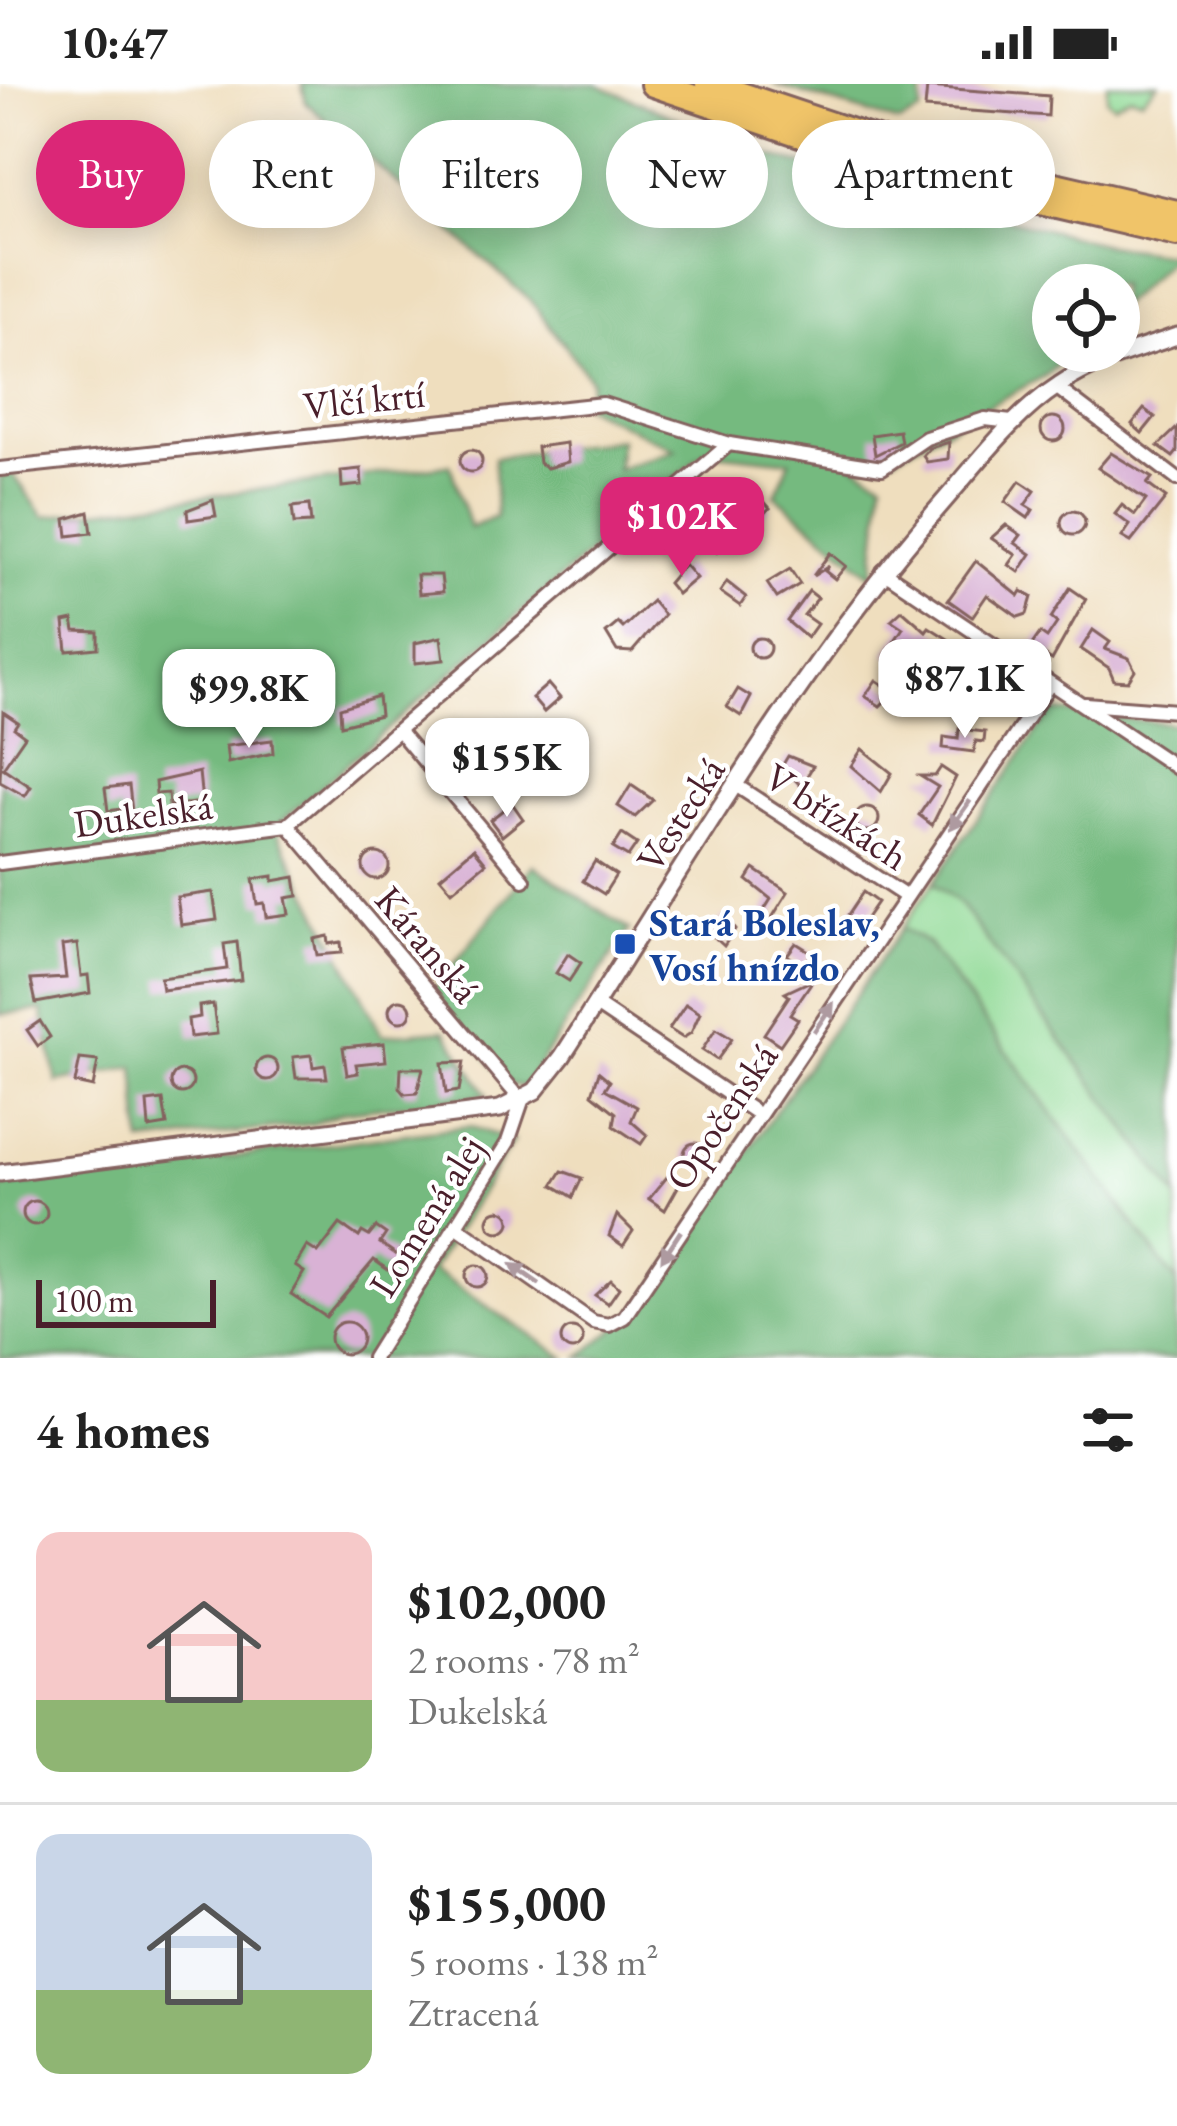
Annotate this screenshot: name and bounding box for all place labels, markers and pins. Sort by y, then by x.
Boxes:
pin: $102K [598,477,766,579]
pin: $87.1K [867,639,1063,741]
pin: $99.8K [151,649,347,751]
pin: $155K [423,718,591,820]
place label: Stará Boleslav, Vosí hnízdo [649,897,880,993]
marker: Stará Boleslav, Vosí hnízdo [612,931,638,957]

